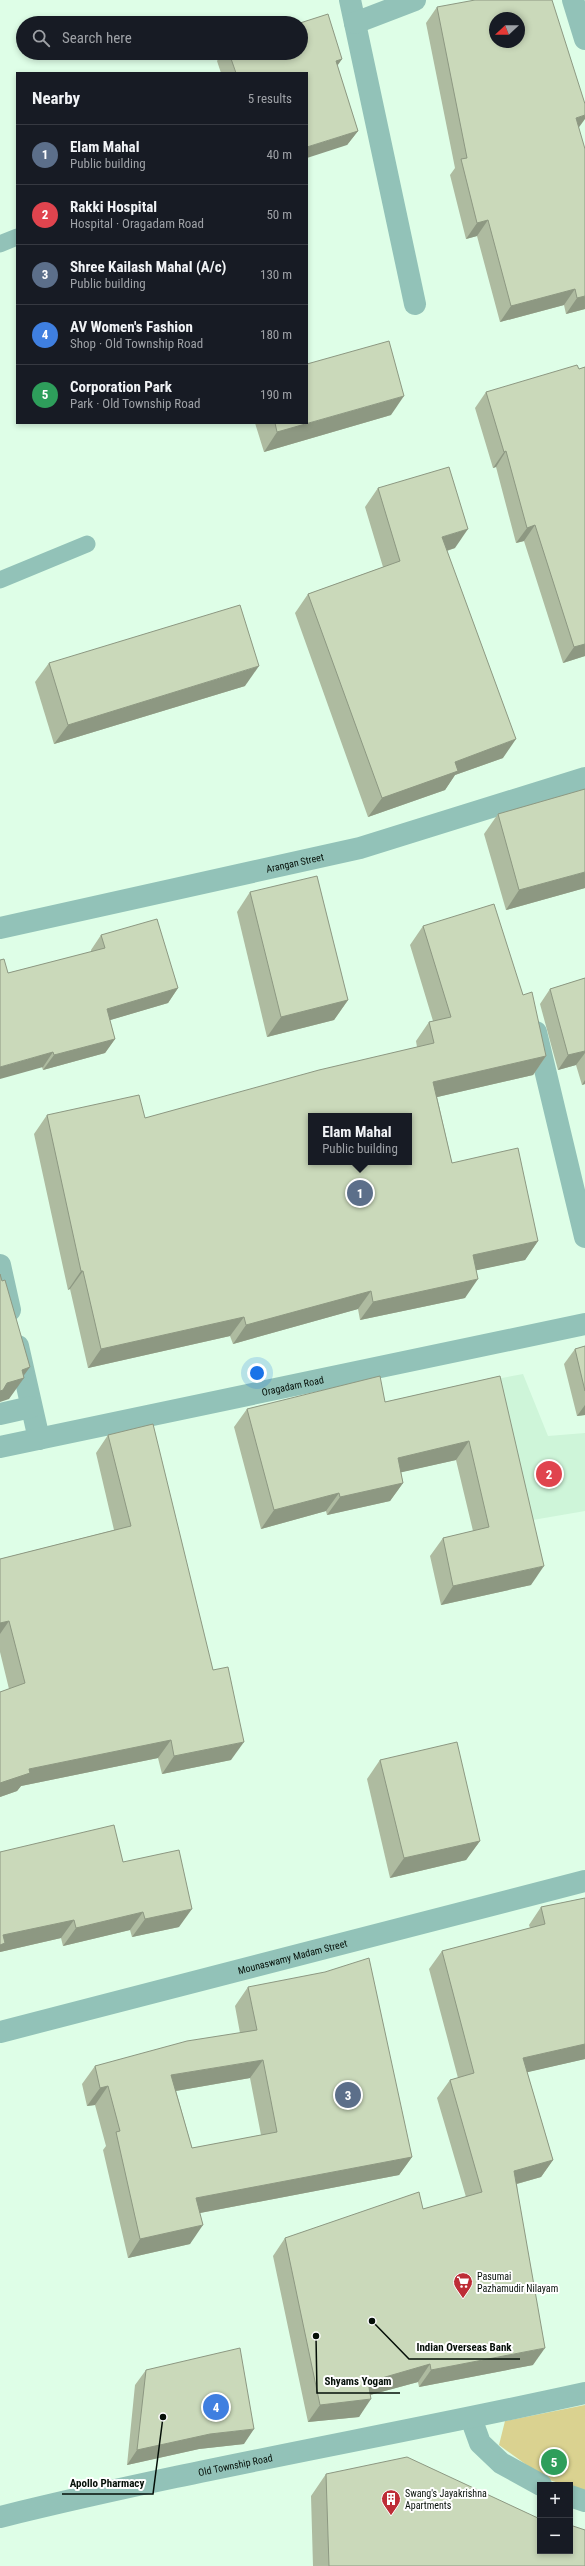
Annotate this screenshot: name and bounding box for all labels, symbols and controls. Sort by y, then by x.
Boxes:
north arrow [489,12,525,48]
search box [16,16,308,60]
icon: search [30,27,52,49]
text: Search here [62,29,132,47]
text: Nearby [32,88,80,108]
text: 5 results [248,91,292,106]
text: Elam Mahal [70,138,139,156]
text: 1 [42,147,48,162]
text: 40 m [266,147,292,162]
text: Public building [70,156,146,171]
text: Rakki Hospital [70,198,157,216]
text: 2 [42,207,48,222]
text: 50 m [266,207,292,222]
text: Hospital · Oragadam Road [70,216,204,231]
text: Shree Kailash Mahal (A/c) [70,258,226,276]
text: 3 [42,267,48,282]
text: 130 m [260,267,292,282]
text: Public building [70,276,146,291]
text: AV Women's Fashion [70,318,193,336]
text: 4 [42,327,48,342]
text: 180 m [260,327,292,342]
text: Shop · Old Township Road [70,336,203,351]
text: Corporation Park [70,378,172,396]
text: 5 [42,387,48,402]
text: 190 m [260,387,292,402]
text: Park · Old Township Road [70,396,200,411]
street label: Arangan Street [265,851,325,874]
popup [308,1113,412,1165]
text: Elam Mahal [322,1123,392,1141]
text: Public building [322,1141,398,1156]
pin: 1 [347,1178,373,1208]
your location [247,1363,267,1383]
street label: Oragadam Road [261,1374,325,1397]
pin: 2 [536,1459,562,1489]
street label: Mounaswamy Madam Street [237,1937,348,1976]
pin: 3 [335,2080,361,2110]
supermarket icon: Pasumai Pazhamudir Nilayam [452,2271,474,2299]
place label: Pasumai Pazhamudir Nilayam [477,2271,558,2294]
callout: Indian Overseas Bank [409,2336,520,2359]
text: Indian Overseas Bank [416,2341,512,2354]
callout: Shyams Yogam [317,2370,400,2393]
text: Shyams Yogam [324,2375,392,2388]
pin: 4 [203,2392,229,2422]
pin: 5 [541,2447,567,2477]
street label: Old Township Road [197,2452,273,2478]
callout: Apollo Pharmacy [62,2471,153,2494]
text: Apollo Pharmacy [70,2477,144,2490]
map controls [537,2482,573,2554]
button: + [537,2482,573,2518]
building icon: Swang's Jayakrishna Apartments [380,2488,402,2516]
place label: Swang's Jayakrishna Apartments [405,2488,487,2511]
button: − [537,2518,573,2554]

